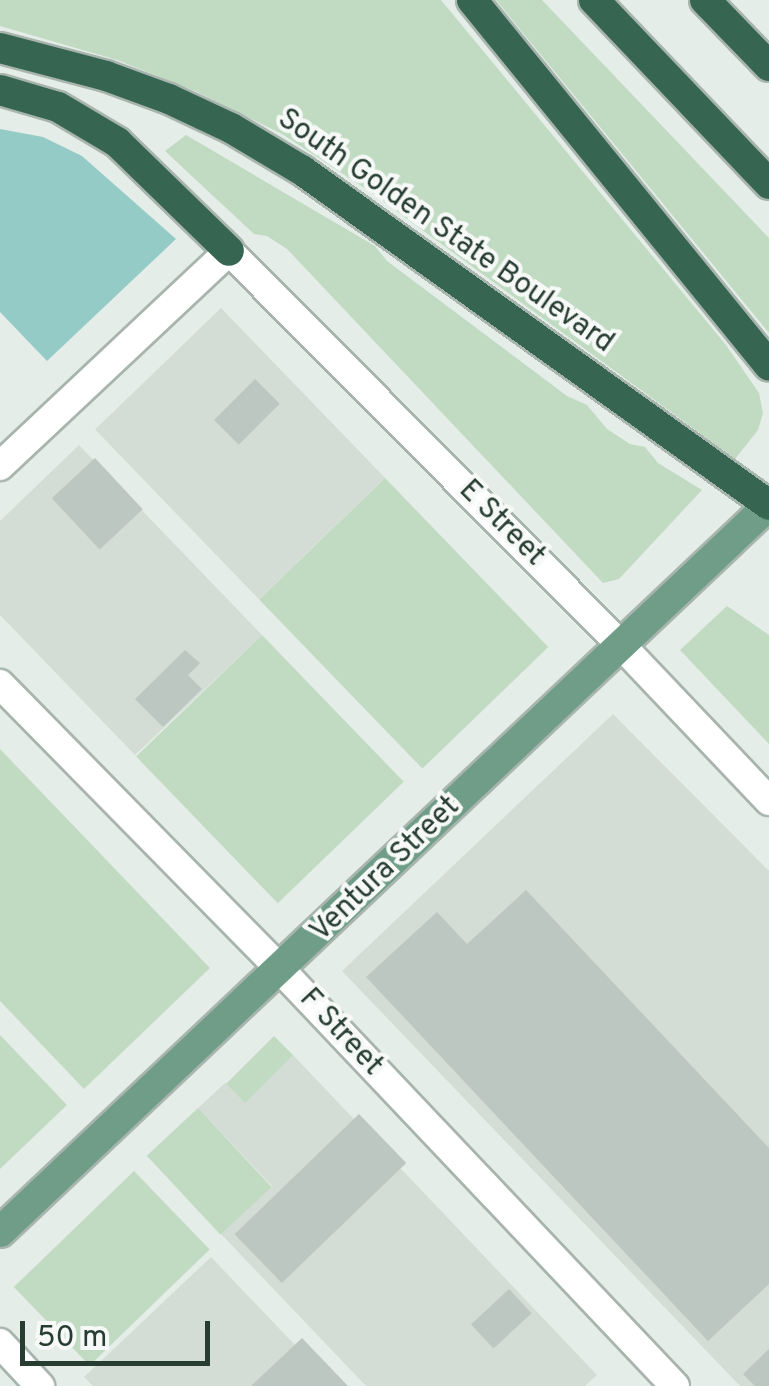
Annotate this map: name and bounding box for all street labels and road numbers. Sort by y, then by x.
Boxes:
street label: South Golden State Boulevard [270,102,620,362]
street label: E Street [450,473,552,575]
street label: Ventura Street [304,790,468,950]
street label: F Street [291,982,389,1084]

